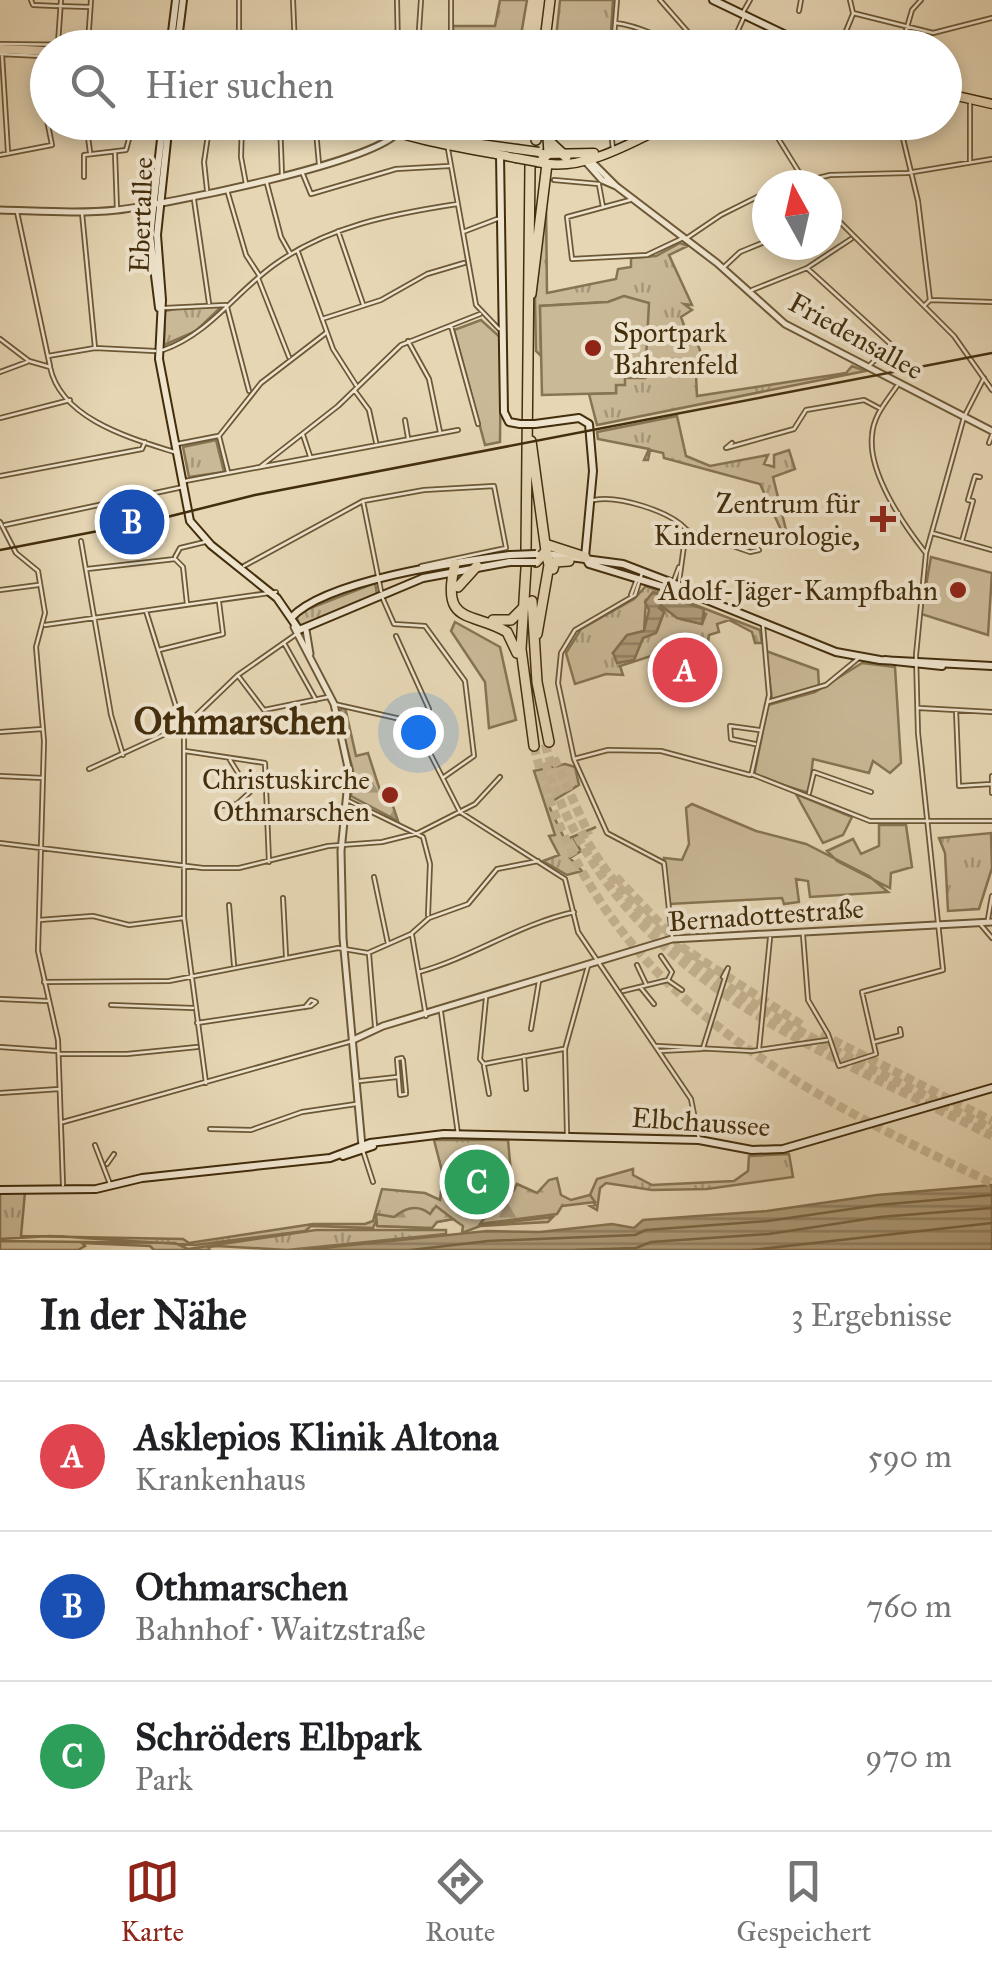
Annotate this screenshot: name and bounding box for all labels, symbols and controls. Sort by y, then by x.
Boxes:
search box [30,30,962,140]
icon: search [65,58,120,113]
text: Hier suchen [145,62,334,108]
street label: Ebertallee [121,156,161,274]
north arrow [752,170,842,260]
street label: Friedensallee [783,285,929,387]
place label: Sportpark Bahrenfeld [613,315,738,382]
marker: Sportpark Bahrenfeld [582,337,604,359]
pin: B [100,484,164,560]
place label: Zentrum für Kinderneurologie, [653,486,860,553]
marker: Zentrum für Kinderneurologie, [870,506,896,532]
place label: Adolf-Jäger-Kampfbahn [658,573,938,608]
marker: Adolf-Jäger-Kampfbahn [947,579,969,601]
pin: A [652,632,718,708]
district label: Othmarschen [133,698,347,744]
your location [393,707,444,758]
place label: Christuskirche Othmarschen [202,762,370,829]
marker: Christuskirche Othmarschen [379,784,401,806]
street label: Bernadottestraße [667,891,865,939]
street label: Elbchaussee [630,1100,772,1144]
pin: C [444,1144,510,1220]
text: In der Nähe [40,1289,247,1341]
text: 3 Ergebnisse [791,1296,952,1335]
text: Asklepios Klinik Altona [135,1414,498,1460]
text: A [62,1437,83,1476]
text: 590 m [868,1437,952,1476]
text: Krankenhaus [135,1460,306,1499]
text: Othmarschen [135,1564,348,1610]
text: B [62,1587,83,1626]
text: 760 m [866,1587,952,1626]
text: Bahnhof · Waitzstraße [135,1610,426,1649]
text: Schröders Elbpark [135,1714,421,1760]
text: C [62,1737,83,1776]
text: 970 m [865,1737,952,1776]
text: Park [135,1760,193,1799]
tab: Karte [120,1854,184,1949]
tab: Route [425,1854,496,1949]
tab: Gespeichert [737,1854,871,1949]

